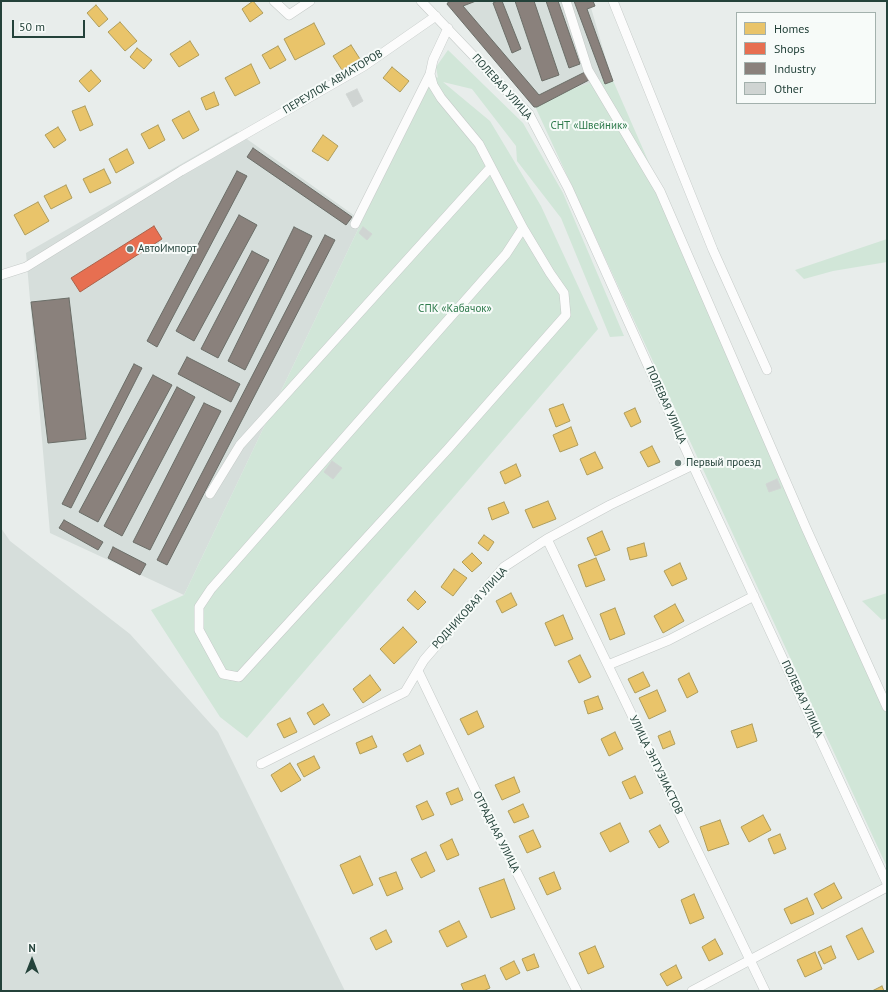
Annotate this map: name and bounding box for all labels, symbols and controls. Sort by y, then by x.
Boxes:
scale bar [14,12,87,38]
legend [736,12,876,104]
text: 50 m [19,19,45,34]
text: Homes [774,21,809,36]
text: Shops [774,41,805,56]
street label: ПЕРЕУЛОК АВИАТОРОВ [281,47,385,117]
street label: ПОЛЕВАЯ УЛИЦА [469,52,535,122]
text: Industry [774,61,816,76]
text: Other [774,81,803,96]
park label: СНТ «Швейник» [550,119,628,133]
place label: АвтоИмпорт [138,242,197,256]
marker: АвтоИмпорт [125,244,135,254]
park label: СПК «Кабачок» [418,302,492,316]
street label: ПОЛЕВАЯ УЛИЦА [643,364,689,446]
place label: Первый проезд [686,456,761,470]
marker: Первый проезд [673,458,683,468]
street label: РОДНИКОВАЯ УЛИЦА [430,564,510,652]
street label: ПОЛЕВАЯ УЛИЦА [778,658,826,740]
street label: УЛИЦА ЭНТУЗИАСТОВ [626,713,686,817]
street label: ОТРАДНАЯ УЛИЦА [470,789,522,875]
north arrow [12,940,52,980]
text: N [28,941,36,955]

